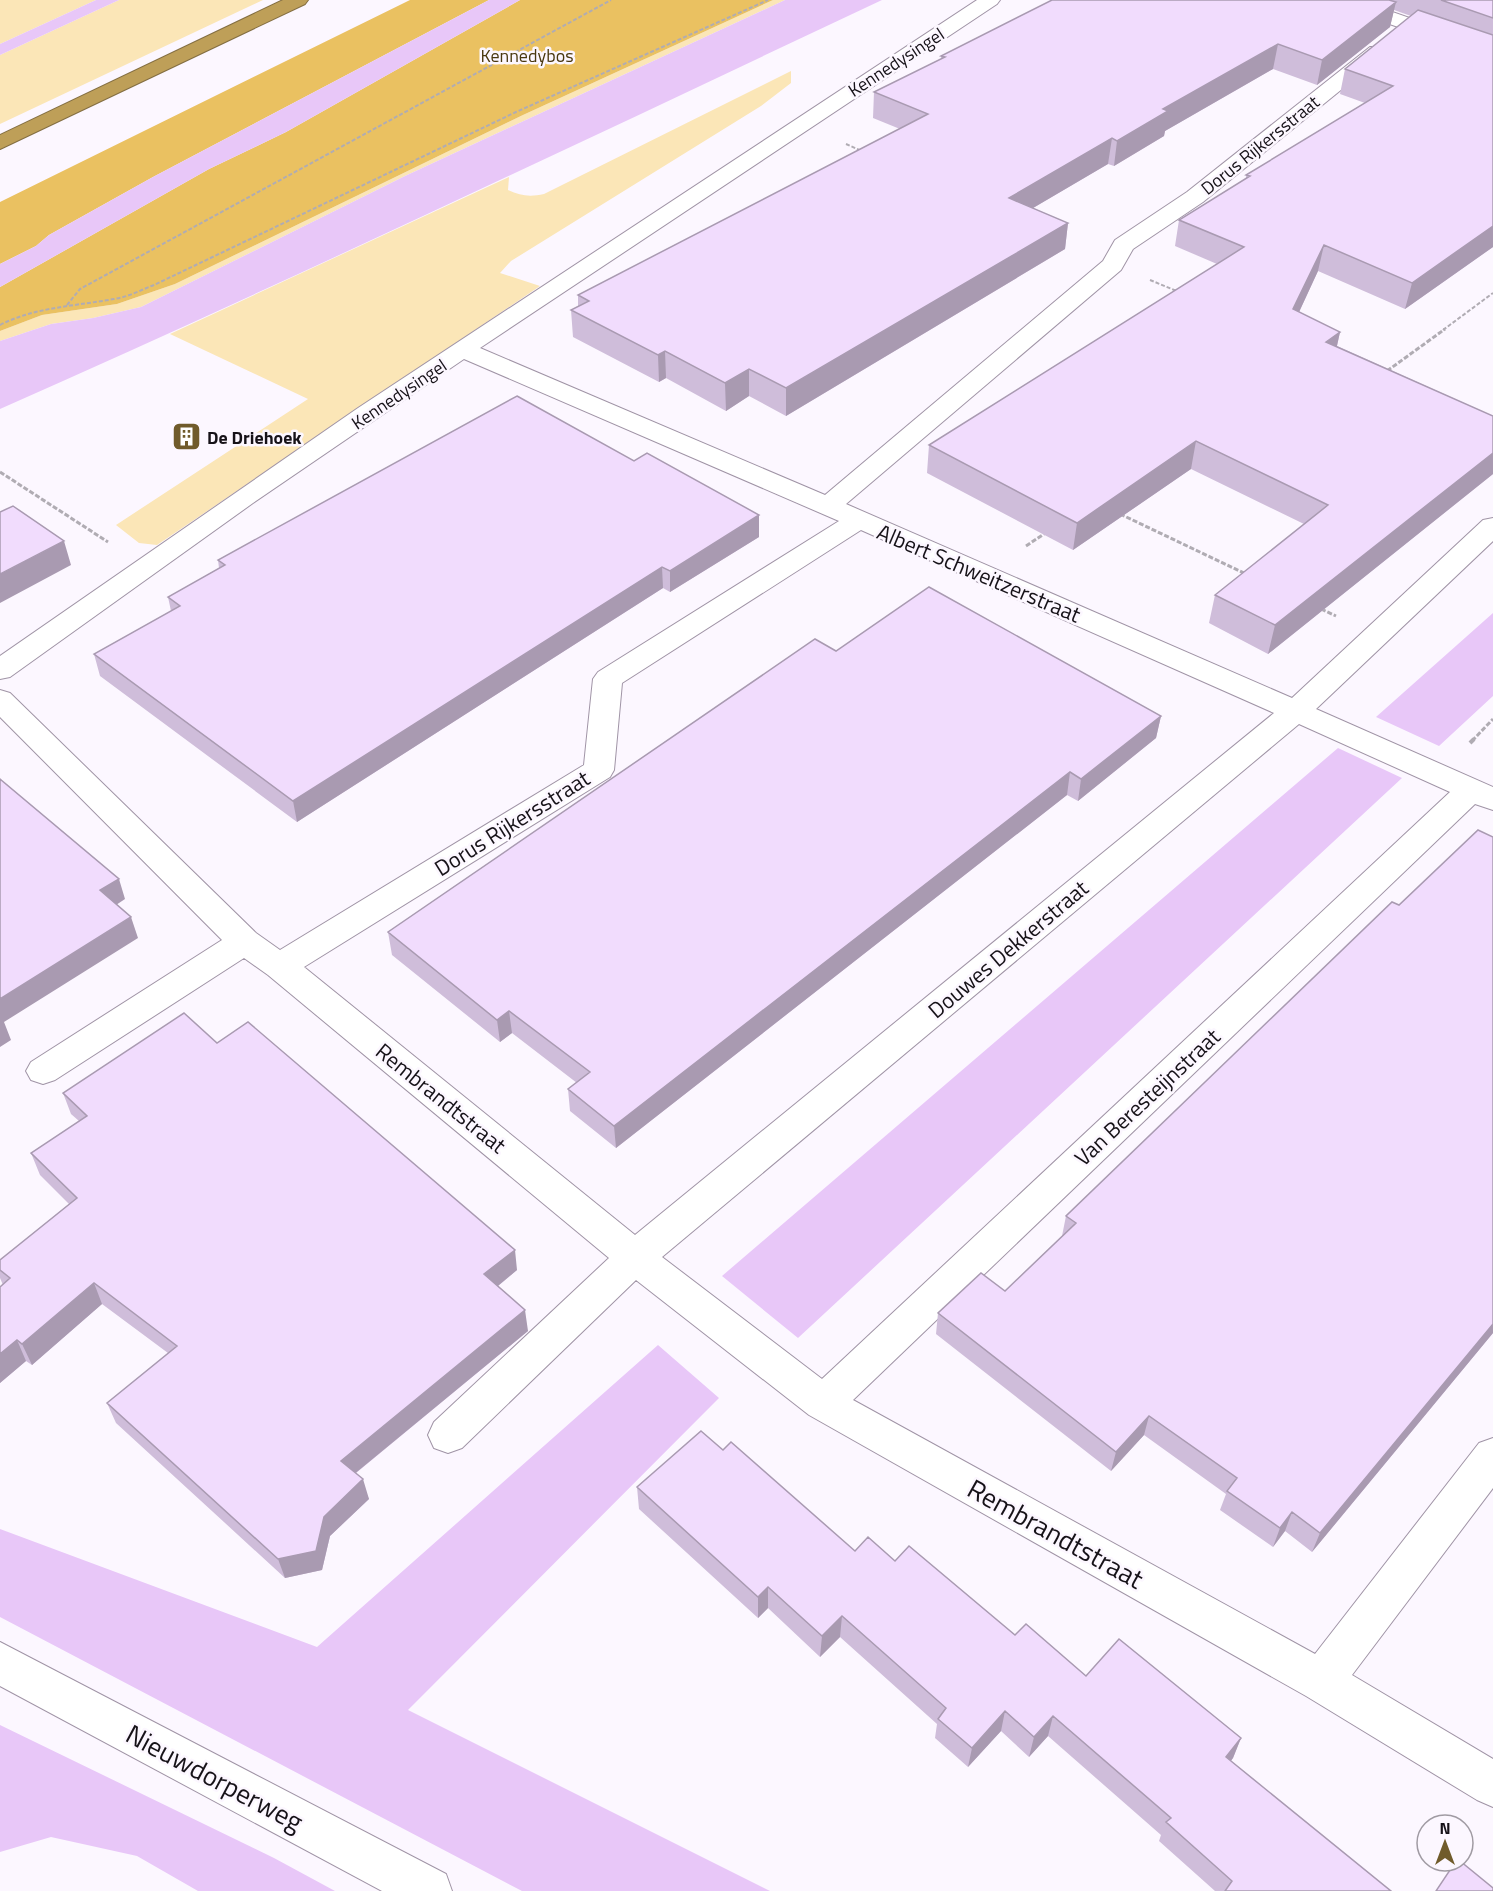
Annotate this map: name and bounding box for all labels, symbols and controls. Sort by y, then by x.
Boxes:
street label: Kennedysingel [842,21,950,103]
park label: Kennedybos [480,42,574,69]
street label: Dorus Rijkersstraat [1195,88,1326,201]
street label: Kennedysingel [346,352,452,436]
building icon: De Driehoek [170,421,202,453]
place label: De Driehoek [207,424,302,451]
street label: Albert Schweitzerstraat [872,515,1086,631]
street label: Dorus Rijkersstraat [428,761,597,885]
street label: Douwes Dekkerstraat [920,871,1096,1026]
street label: Van Beresteijnstraat [1066,1020,1228,1174]
street label: Rembrandtstraat [368,1035,514,1162]
street label: Rembrandtstraat [960,1468,1152,1599]
street label: Nieuwdorperweg [119,1713,311,1841]
north arrow [1415,1813,1475,1873]
text: N [1439,1816,1451,1840]

